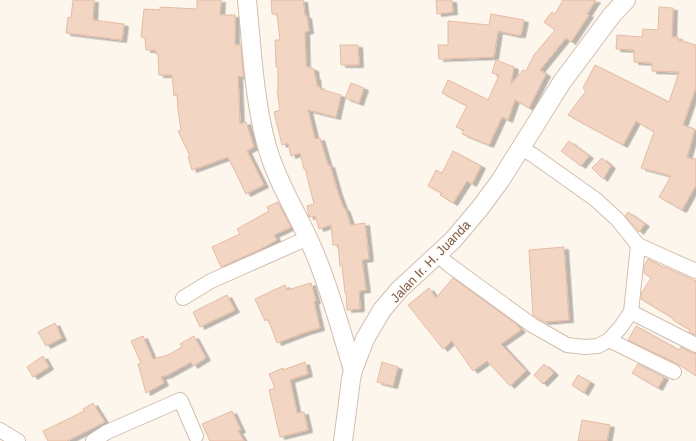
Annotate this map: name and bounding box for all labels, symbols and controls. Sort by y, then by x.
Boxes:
street label: Jalan Ir. H. Juanda [387,217,474,306]

